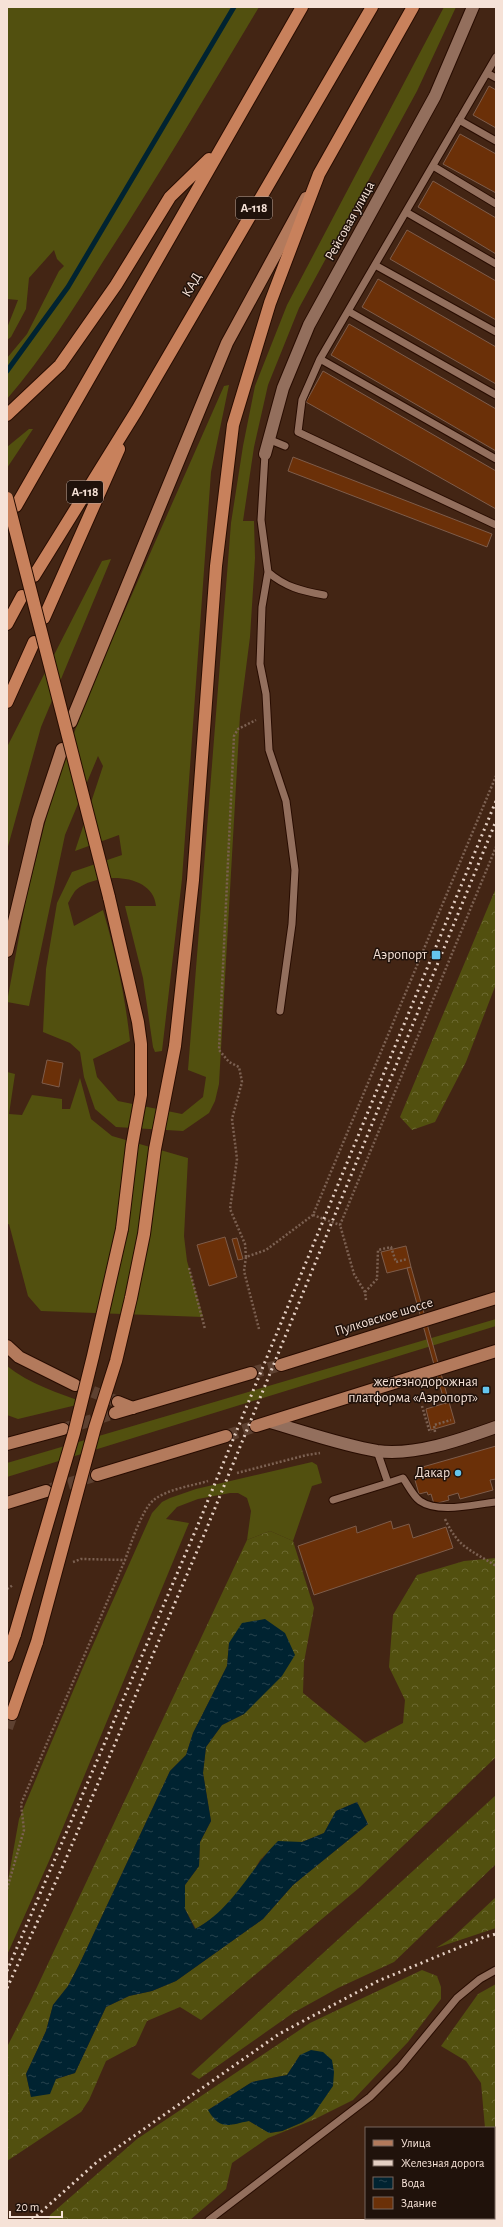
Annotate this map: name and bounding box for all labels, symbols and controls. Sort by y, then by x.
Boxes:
street label: Рейсовая улица [323,179,378,263]
road number: А-118 [236,197,272,219]
street label: КАД [180,270,204,300]
road number: А-118 [67,481,103,503]
place label: Аэропорт [373,948,428,962]
marker: Аэропорт [430,949,442,961]
street label: Пулковское шоссе [333,1295,435,1339]
place label: железнодорожная платформа «Аэропорт» [348,1375,478,1405]
marker: железнодорожная платформа «Аэропорт» [481,1385,491,1395]
place label: Дакар [415,1466,450,1480]
marker: Дакар [453,1468,463,1478]
legend [365,2127,495,2219]
text: Улица [401,2137,431,2149]
text: Железная дорога [401,2157,485,2169]
text: Вода [401,2177,425,2189]
scale bar [10,2193,62,2219]
text: Здание [401,2197,437,2209]
text: 20 m [16,2201,39,2213]

